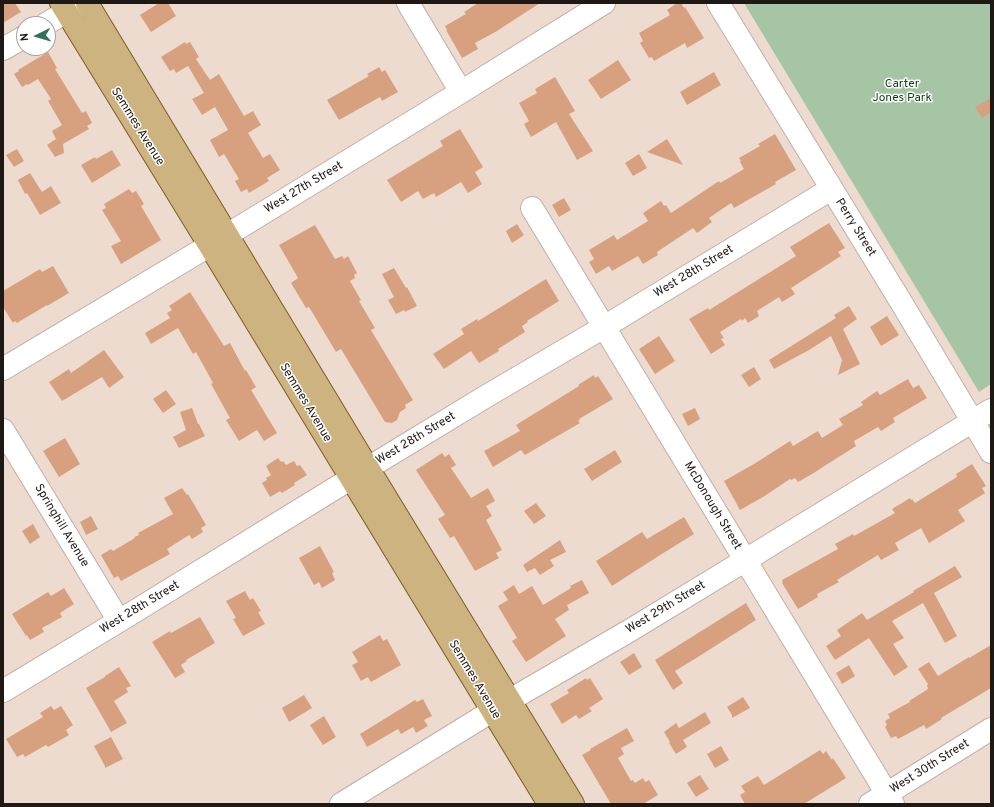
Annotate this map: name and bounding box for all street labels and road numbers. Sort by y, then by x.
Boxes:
street label: Semmes Avenue [107,85,167,169]
street label: West 27th Street [262,159,346,217]
street label: Perry Street [831,196,879,260]
street label: West 28th Street [652,243,736,301]
street label: Semmes Avenue [276,361,334,445]
street label: West 28th Street [374,410,458,468]
street label: McDonough Street [680,459,744,553]
street label: Springhill Avenue [31,482,91,570]
street label: West 28th Street [98,579,182,637]
street label: West 29th Street [624,579,708,637]
street label: Semmes Avenue [445,638,503,722]
street label: West 30th Street [888,737,972,797]

